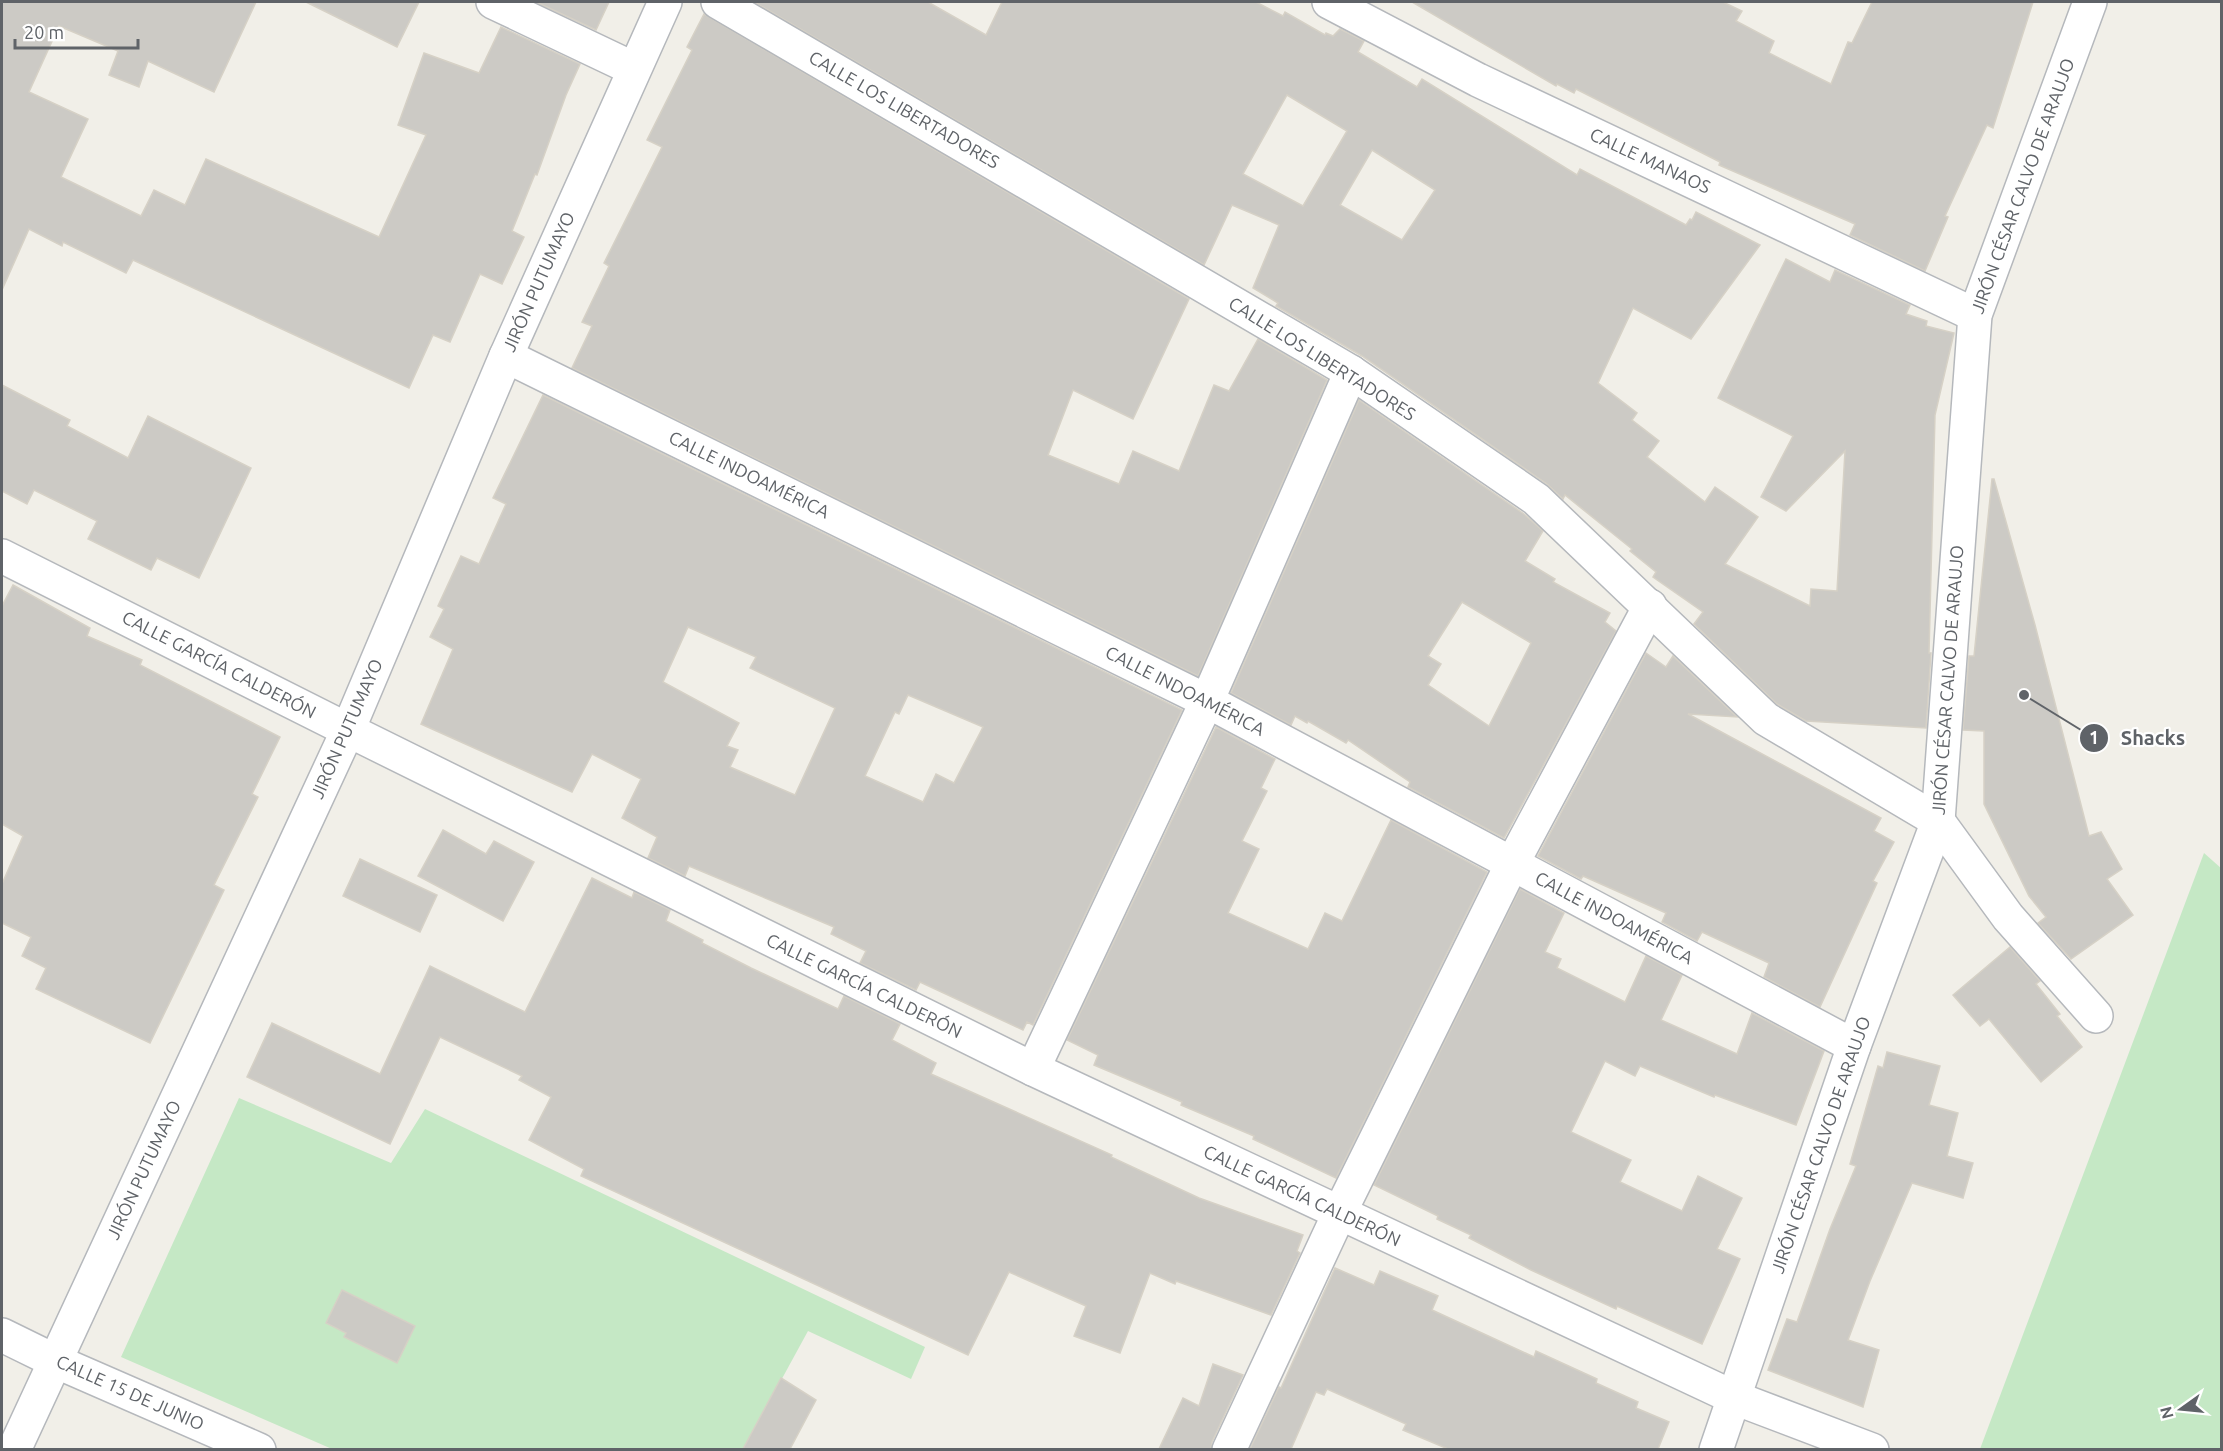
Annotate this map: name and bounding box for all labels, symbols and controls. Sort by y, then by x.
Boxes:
scale bar [15,12,138,50]
text: 20 m [24,22,64,42]
street label: CALLE LOS LIBERTADORES [806,46,1003,172]
street label: JIRÓN CÉSAR CALVO DE ARAUJO [1965,55,2078,316]
street label: CALLE MANAOS [1587,123,1714,197]
street label: JIRÓN PUTUMAYO [497,208,578,355]
street label: CALLE LOS LIBERTADORES [1225,292,1420,424]
street label: CALLE INDOAMÉRICA [666,426,834,522]
street label: JIRÓN CÉSAR CALVO DE ARAUJO [1927,544,1966,815]
street label: CALLE GARCÍA CALDERÓN [119,606,320,722]
street label: CALLE INDOAMÉRICA [1102,640,1269,739]
street label: JIRÓN PUTUMAYO [305,655,386,802]
callout: Shacks [2079,719,2197,757]
text: Shacks [2121,726,2185,749]
text: 1 [2089,727,2099,747]
street label: CALLE INDOAMÉRICA [1532,866,1698,967]
street label: CALLE GARCÍA CALDERÓN [763,928,966,1041]
street label: JIRÓN CÉSAR CALVO DE ARAUJO [1766,1013,1874,1276]
street label: JIRÓN PUTUMAYO [101,1097,184,1242]
street label: CALLE GARCÍA CALDERÓN [1201,1140,1405,1250]
street label: CALLE 15 DE JUNIO [53,1350,207,1434]
north arrow [2151,1379,2211,1439]
text: N [2156,1405,2177,1421]

